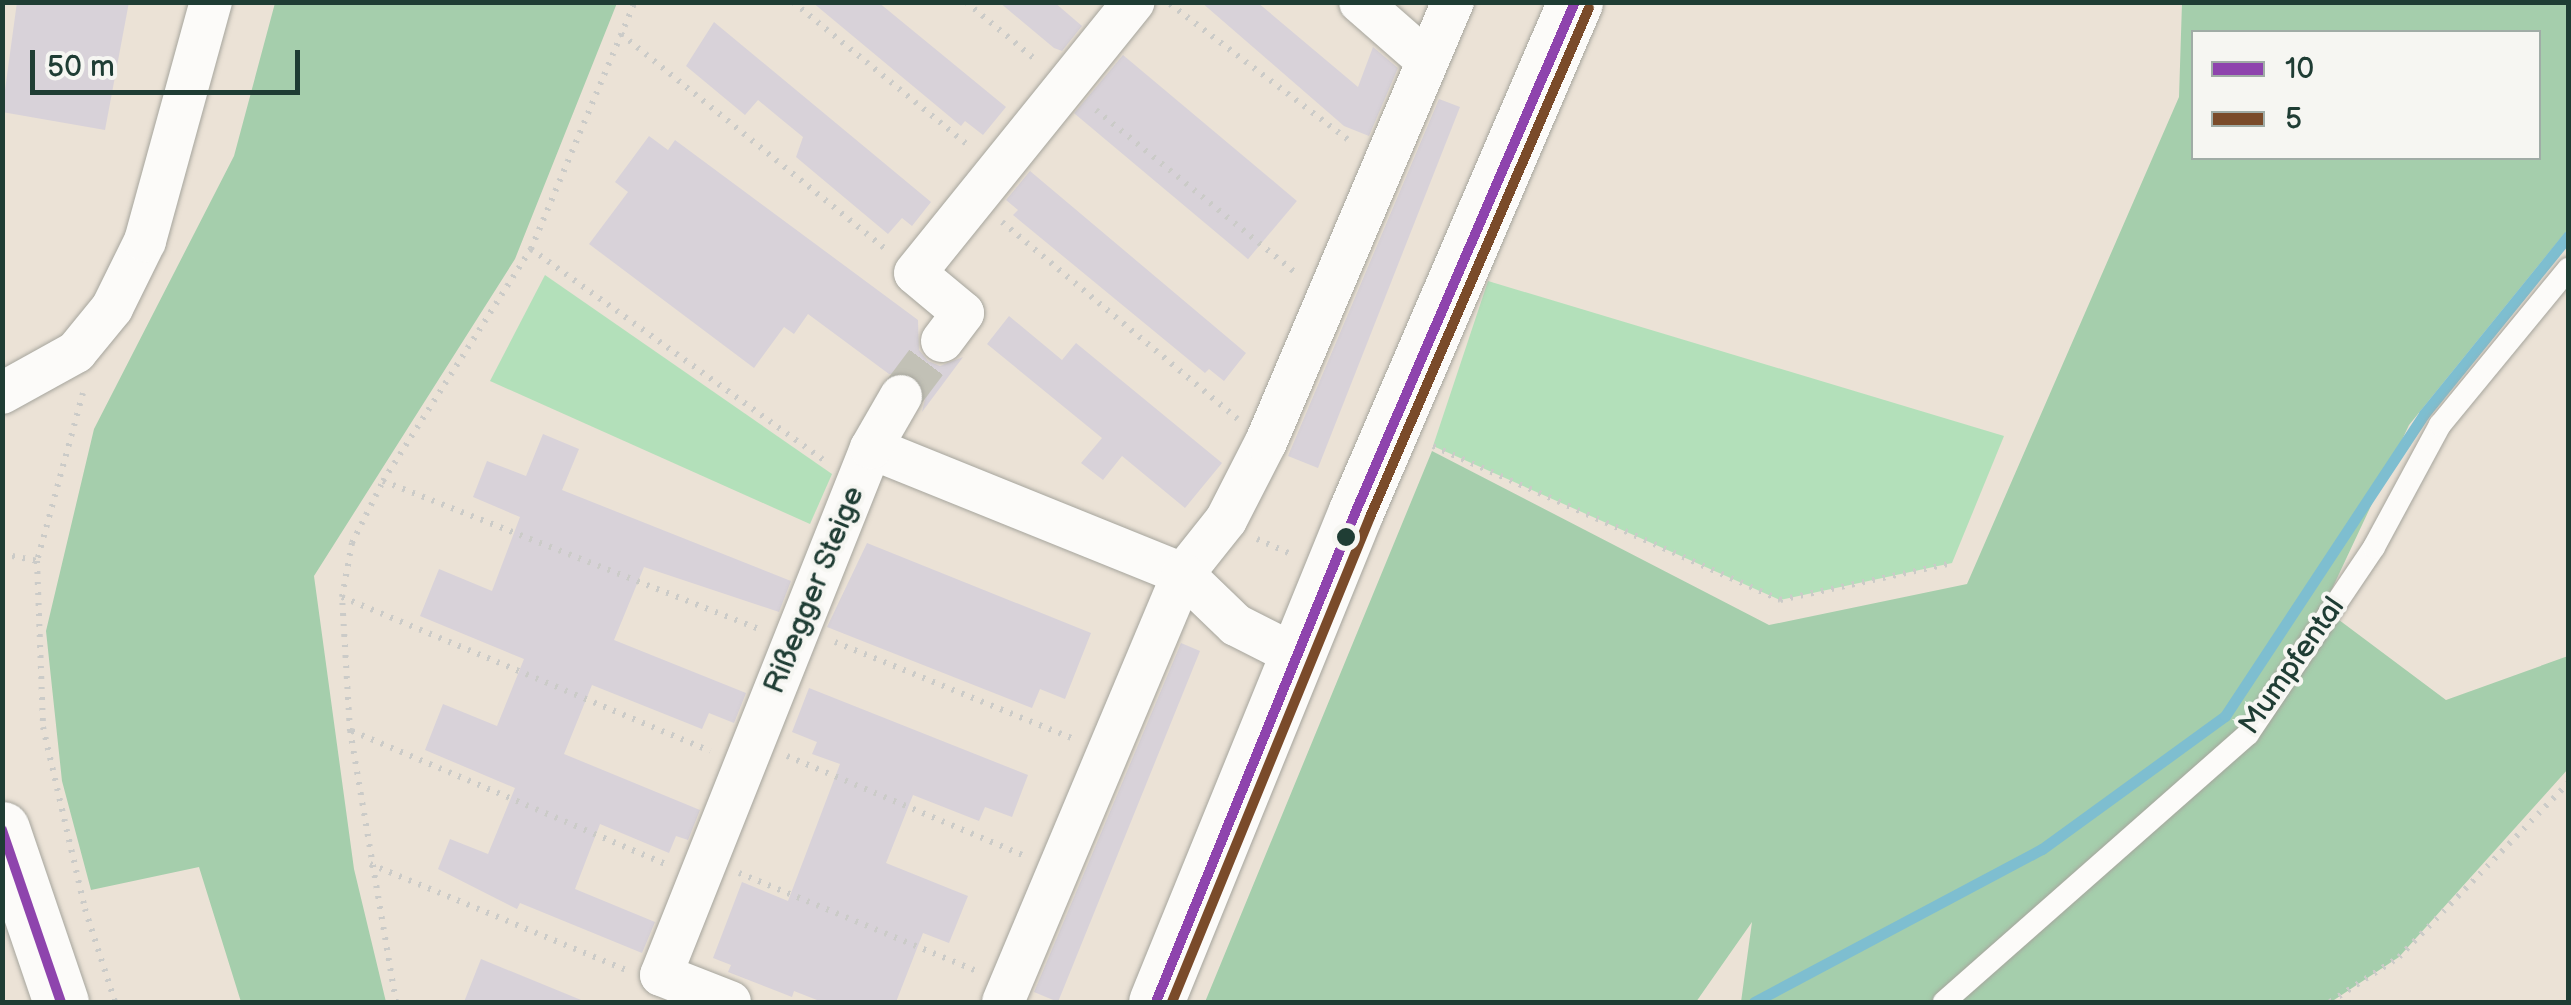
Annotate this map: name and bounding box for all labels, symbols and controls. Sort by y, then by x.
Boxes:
scale bar [35,30,305,92]
legend [2191,30,2541,160]
text: 50 m [47,49,115,85]
text: 10 [2285,51,2314,87]
text: 5 [2285,101,2302,137]
street label: Rißegger Steige [756,481,872,699]
unlabelled marker [1336,527,1356,547]
street label: Mumpfental [2232,590,2352,742]

